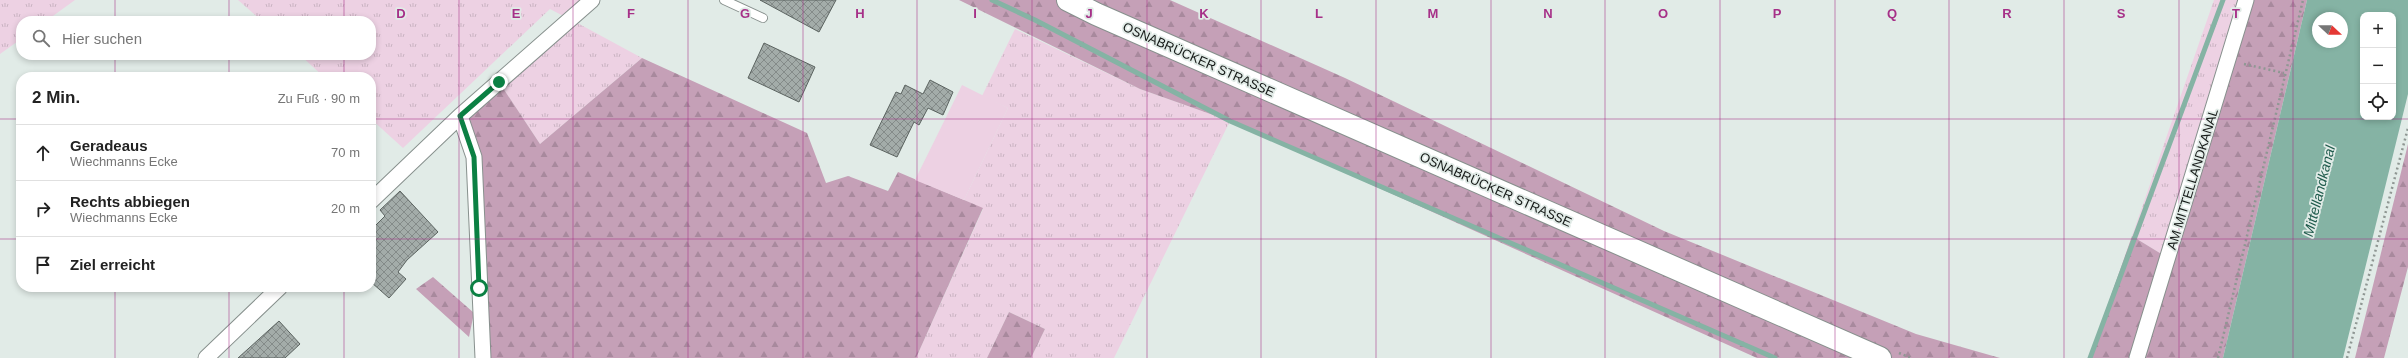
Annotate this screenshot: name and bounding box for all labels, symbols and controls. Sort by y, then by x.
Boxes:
text: D [396,6,406,21]
text: E [512,6,521,21]
text: F [627,6,635,21]
text: G [740,6,750,21]
text: H [855,6,865,21]
text: I [973,6,977,21]
text: J [1085,6,1093,21]
text: K [1199,6,1209,21]
text: L [1315,6,1323,21]
text: M [1428,6,1438,21]
text: N [1543,6,1553,21]
text: O [1658,6,1668,21]
text: P [1773,6,1782,21]
text: Q [1887,6,1897,21]
text: R [2002,6,2012,21]
text: S [2117,6,2126,21]
text: T [2232,6,2240,21]
north arrow [2312,12,2348,48]
map controls [2360,12,2396,120]
button: + [2360,12,2396,48]
search box [16,16,376,60]
street label: OSNABRÜCKER STRASSE [1121,19,1277,100]
icon: search [30,27,52,49]
text: Hier suchen [62,30,142,47]
button: − [2360,48,2396,84]
route end [490,73,508,91]
button: locate [2360,84,2396,120]
text: 2 Min. [32,88,80,107]
text: Zu Fuß · 90 m [278,91,360,106]
street label: AM MITTELLANDKANAL [2164,107,2221,251]
text: Geradeaus [70,137,148,154]
icon: ahead [32,142,54,164]
water label: Mittellandkanal [2300,143,2338,238]
text: 70 m [331,145,360,160]
street label: OSNABRÜCKER STRASSE [1418,149,1574,230]
text: Wiechmanns Ecke [70,154,178,169]
text: Rechts abbiegen [70,193,190,210]
icon: right [32,198,54,220]
text: 20 m [331,201,360,216]
text: Wiechmanns Ecke [70,210,178,225]
icon: arrive [32,254,54,276]
text: Ziel erreicht [70,256,155,273]
route start [470,279,488,297]

